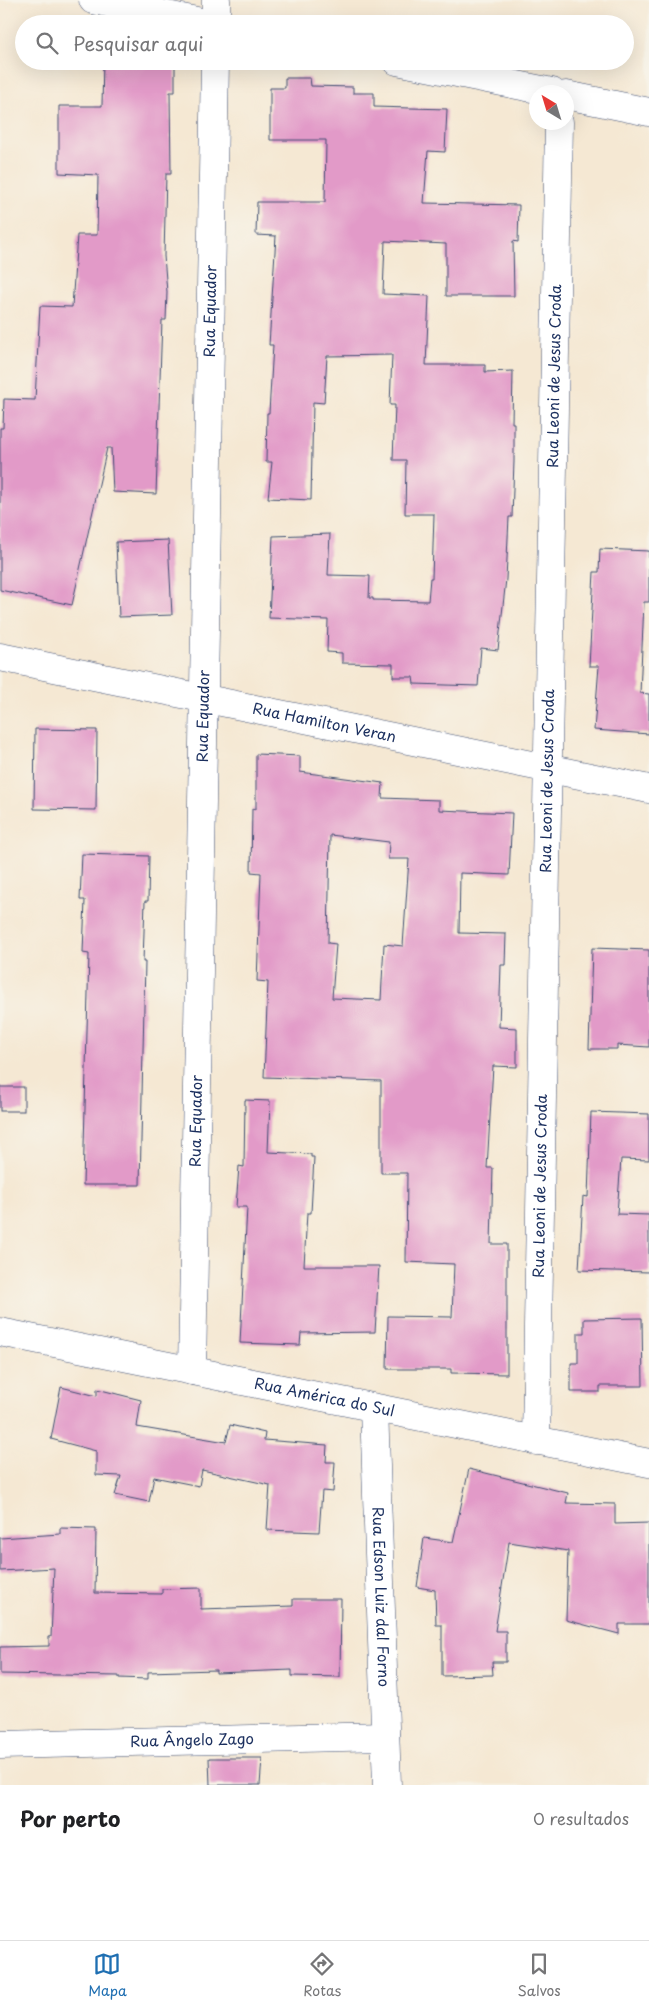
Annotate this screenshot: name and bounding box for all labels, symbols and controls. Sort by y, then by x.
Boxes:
search box [15,15,634,70]
icon: search [33,29,61,57]
text: Pesquisar aqui [73,29,203,57]
north arrow [529,85,574,130]
street label: Rua Equador [197,265,221,358]
street label: Rua Leoni de Jesus Croda [540,284,566,468]
street label: Rua Equador [190,670,214,762]
street label: Rua Leoni de Jesus Croda [533,689,559,873]
street label: Rua Hamilton Veran [251,696,398,747]
street label: Rua Equador [183,1075,207,1167]
street label: Rua Leoni de Jesus Croda [526,1093,552,1278]
street label: Rua América do Sul [253,1371,397,1421]
street label: Rua Edson Luiz dal Forno [367,1506,397,1687]
street label: Rua Ângelo Zago [130,1726,254,1752]
text: Por perto [20,1802,120,1834]
text: 0 resultados [533,1806,629,1830]
tab: Mapa [88,1950,127,2001]
tab: Rotas [303,1950,341,2001]
tab: Salvos [518,1950,561,2001]

